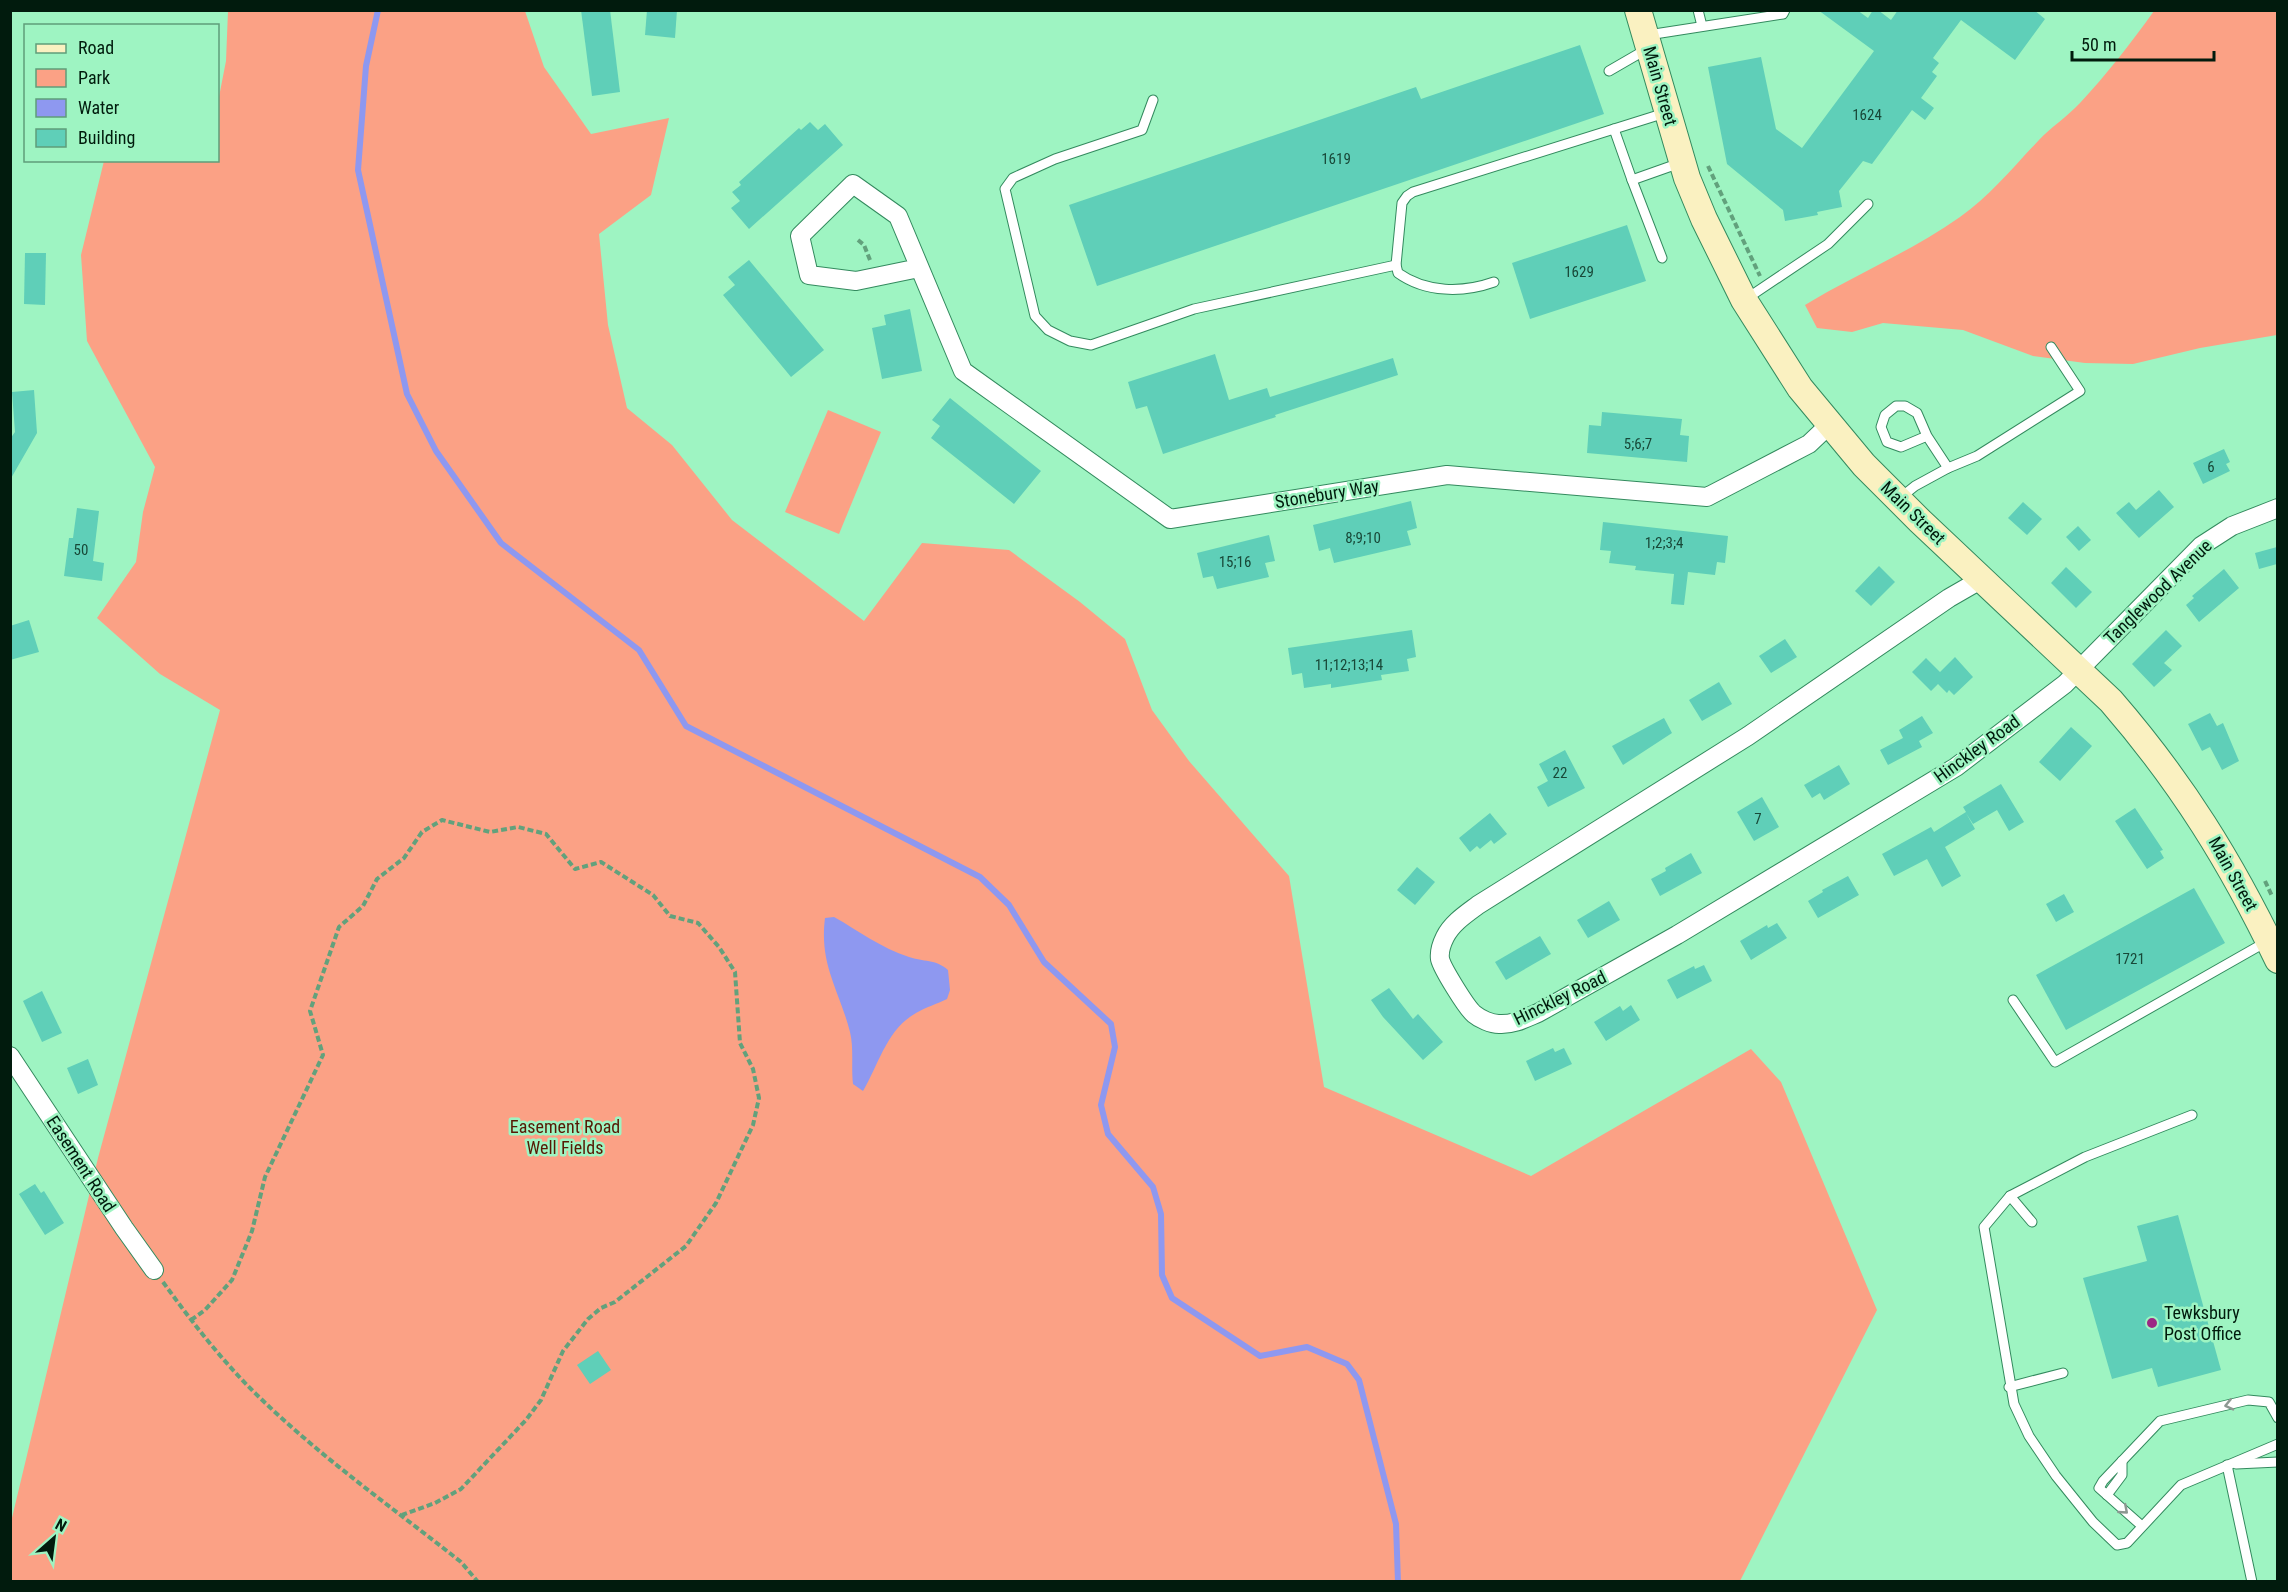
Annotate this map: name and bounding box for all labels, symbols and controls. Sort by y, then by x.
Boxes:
legend [24,24,219,162]
scale bar [2072,24,2214,62]
text: 50 m [2081,34,2116,55]
text: Road [78,37,114,58]
street label: Main Street [1639,44,1682,128]
text: Park [78,67,110,88]
text: Water [78,97,120,118]
house number: 1624 [1852,106,1882,124]
text: Building [78,127,135,148]
house number: 1619 [1321,150,1351,168]
house number: 1629 [1564,263,1594,281]
house number: 5;6;7 [1624,435,1652,453]
house number: 6 [2207,458,2215,476]
street label: Stonebury Way [1273,475,1381,512]
street label: Main Street [1877,477,1950,548]
house number: 8;9;10 [1345,529,1381,547]
house number: 1;2;3;4 [1645,534,1683,552]
street label: Tanglewood Avenue [2099,535,2216,648]
house number: 50 [74,541,88,559]
house number: 15;16 [1219,553,1251,571]
house number: 11;12;13;14 [1315,656,1383,674]
street label: Hinckley Road [1930,711,2024,787]
house number: 22 [1553,764,1567,782]
house number: 7 [1754,810,1762,828]
street label: Main Street [2205,833,2262,914]
house number: 1721 [2115,950,2145,968]
street label: Hinckley Road [1510,966,1610,1029]
street label: Easement Road [43,1112,120,1216]
park label: Easement Road Well Fields [510,1116,620,1158]
place label: Tewksbury Post Office [2164,1302,2242,1344]
marker: Tewksbury Post Office [2145,1316,2159,1330]
one-way arrow [2225,1397,2235,1410]
one-way arrow [2117,1503,2128,1514]
north arrow [24,1508,84,1568]
text: N [52,1515,70,1536]

